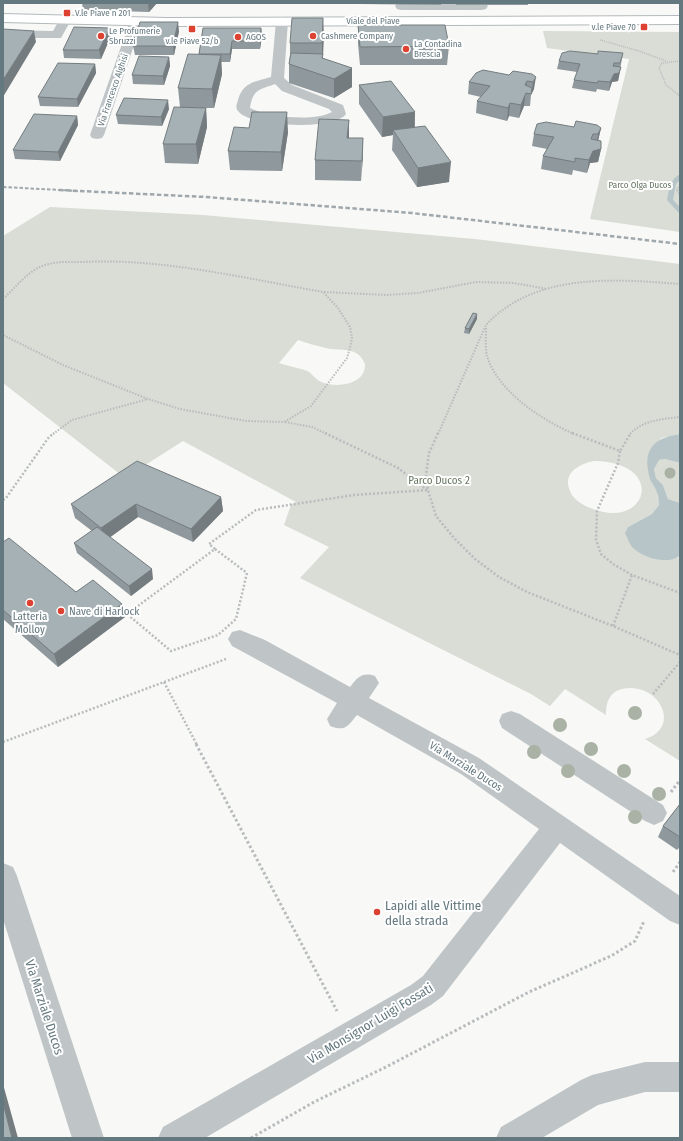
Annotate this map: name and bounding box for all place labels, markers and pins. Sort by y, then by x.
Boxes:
marker: V.le Piave n 201 [62,8,72,18]
place label: V.le Piave n 201 [75,8,131,18]
place label: v.le Piave 70 [592,22,636,32]
marker: v.le Piave 70 [639,22,649,32]
marker: v.le Piave 52/b [187,24,197,34]
place label: Le Profumerie Sbruzzi [109,26,161,46]
marker: Le Profumerie Sbruzzi [96,31,106,41]
marker: Cashmere Company [308,31,318,41]
place label: Cashmere Company [321,31,393,41]
marker: AGOS [233,32,243,42]
place label: AGOS [246,32,266,42]
place label: v.le Piave 52/b [165,36,219,46]
place label: La Contadina Brescia [414,39,462,59]
marker: La Contadina Brescia [401,44,411,54]
marker: Latteria Molloy [25,598,35,608]
place label: Nave di Harlock [69,605,140,618]
marker: Nave di Harlock [56,606,66,616]
place label: Latteria Molloy [13,610,47,636]
place label: Lapidi alle Vittime della strada [385,898,481,928]
marker: Lapidi alle Vittime della strada [372,907,382,917]

